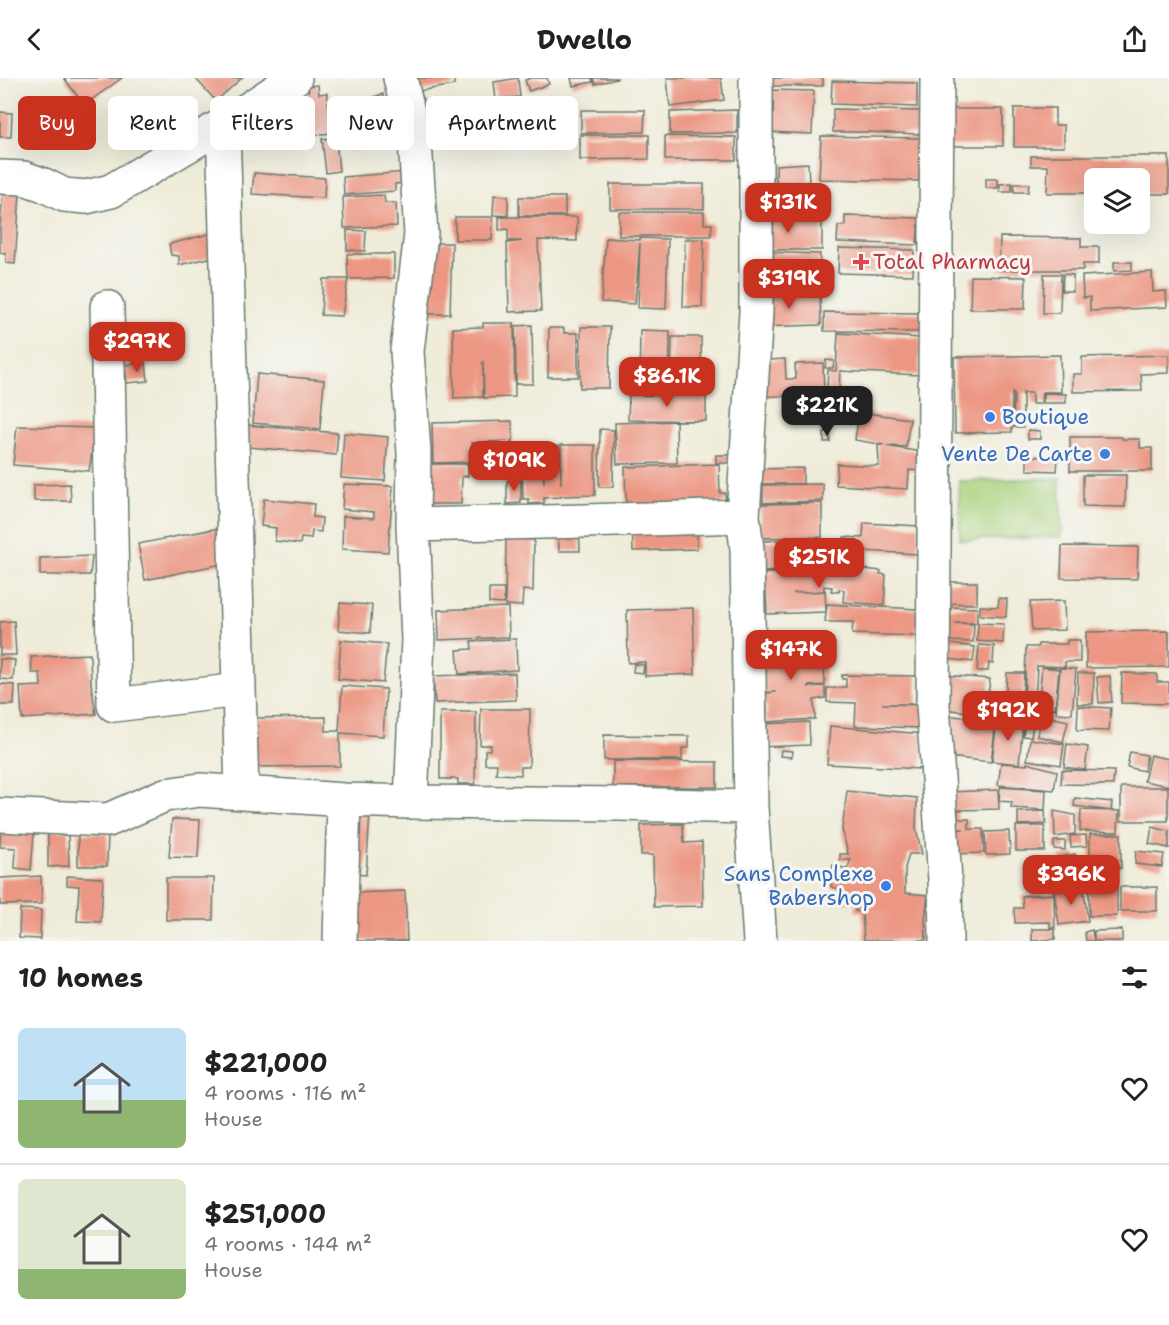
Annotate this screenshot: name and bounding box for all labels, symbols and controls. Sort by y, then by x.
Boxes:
text: Dwello [537,21,632,58]
icon: back [18,23,51,56]
icon: share [1118,23,1151,56]
chip: Buy [18,96,96,150]
chip: Rent [108,96,198,150]
chip: Filters [210,96,315,150]
chip: New [327,96,414,150]
chip: Apartment [426,96,578,150]
map controls [1084,168,1150,234]
button: layers [1084,168,1150,234]
pin: $131K [746,183,830,234]
text: $131K [759,189,817,215]
place label: Total Pharmacy [873,248,1031,276]
marker: Total Pharmacy [854,255,868,269]
pin: $319K [747,259,831,310]
text: $319K [757,265,821,291]
pin: $297K [95,322,179,373]
text: $297K [103,328,171,354]
pin: $86.1K [618,357,716,408]
text: $86.1K [633,363,701,389]
pin: $221K [785,386,869,437]
text: $221K [796,392,858,418]
place label: Boutique [1002,403,1089,431]
marker: Boutique [983,410,997,424]
place label: Vente De Carte [941,440,1093,468]
pin: $109K [472,441,556,492]
text: $109K [482,447,546,473]
marker: Vente De Carte [1098,447,1112,461]
pin: $251K [777,538,861,589]
text: $251K [788,544,850,570]
pin: $147K [749,630,833,681]
text: $147K [760,636,822,662]
pin: $192K [966,691,1050,742]
text: $192K [976,697,1040,723]
pin: $396K [1029,855,1113,906]
place label: Sans Complexe Babershop [724,860,874,912]
text: $396K [1037,861,1105,887]
marker: Sans Complexe Babershop [879,879,893,893]
text: 10 homes [18,960,143,995]
icon: filters [1118,961,1151,994]
text: $221,000 [204,1045,328,1080]
icon: home [66,1052,138,1124]
icon: heart [1118,1072,1151,1105]
text: 4 rooms · 116 m² [204,1080,366,1106]
text: House [204,1106,263,1132]
text: $251,000 [204,1196,326,1231]
icon: home [66,1203,138,1275]
icon: heart [1118,1223,1151,1256]
text: 4 rooms · 144 m² [204,1231,372,1257]
text: House [204,1257,263,1283]

